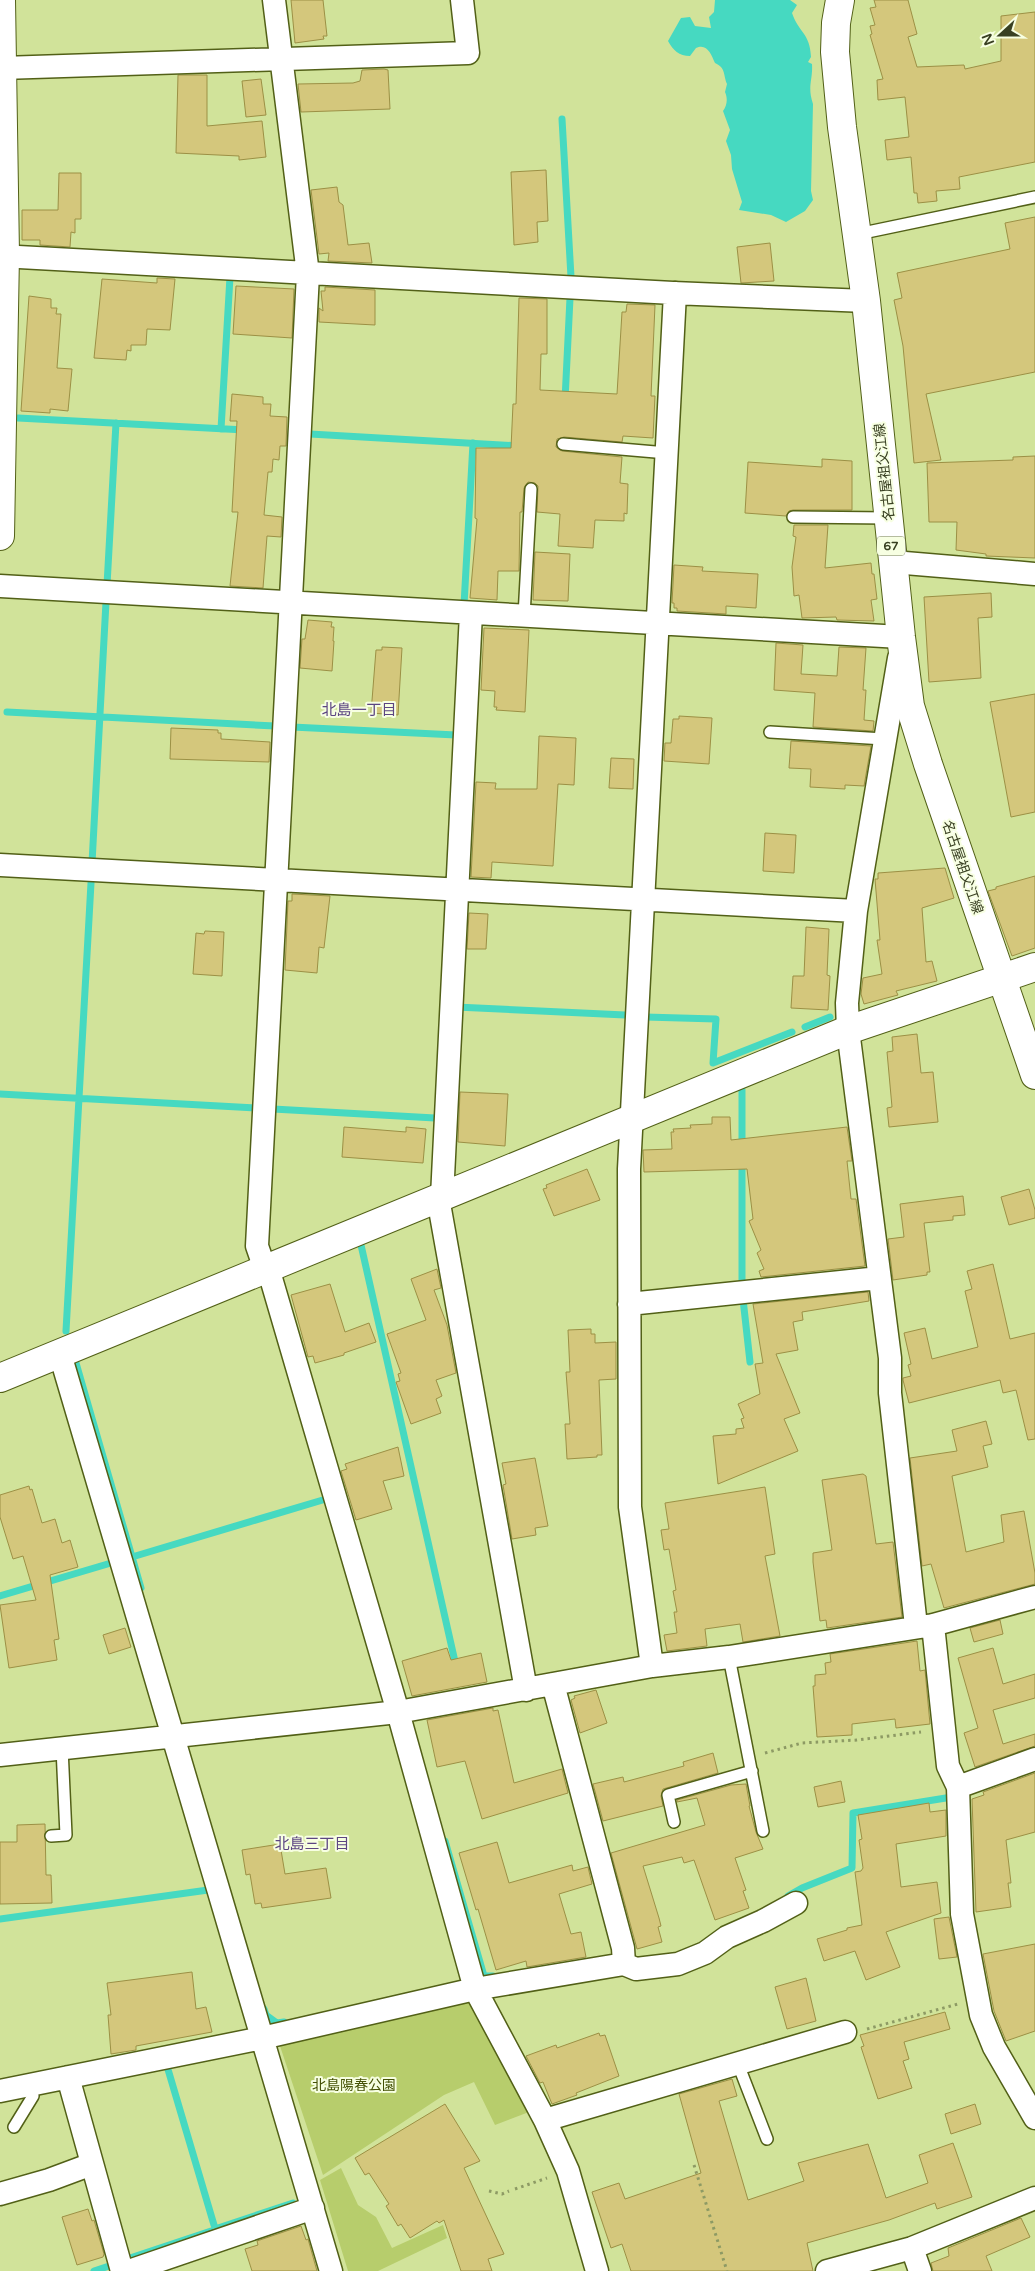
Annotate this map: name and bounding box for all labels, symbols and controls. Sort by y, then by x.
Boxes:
north arrow [975,10,1025,60]
text: N [978,31,998,48]
street label: 名古屋祖父江線 [871,422,898,522]
road number: 67 [877,536,905,556]
district label: 北島一丁目 [321,701,397,719]
street label: 名古屋祖父江線 [939,818,987,916]
district label: 北島三丁目 [274,1835,350,1853]
park label: 北島陽春公園 [312,2077,396,2094]

